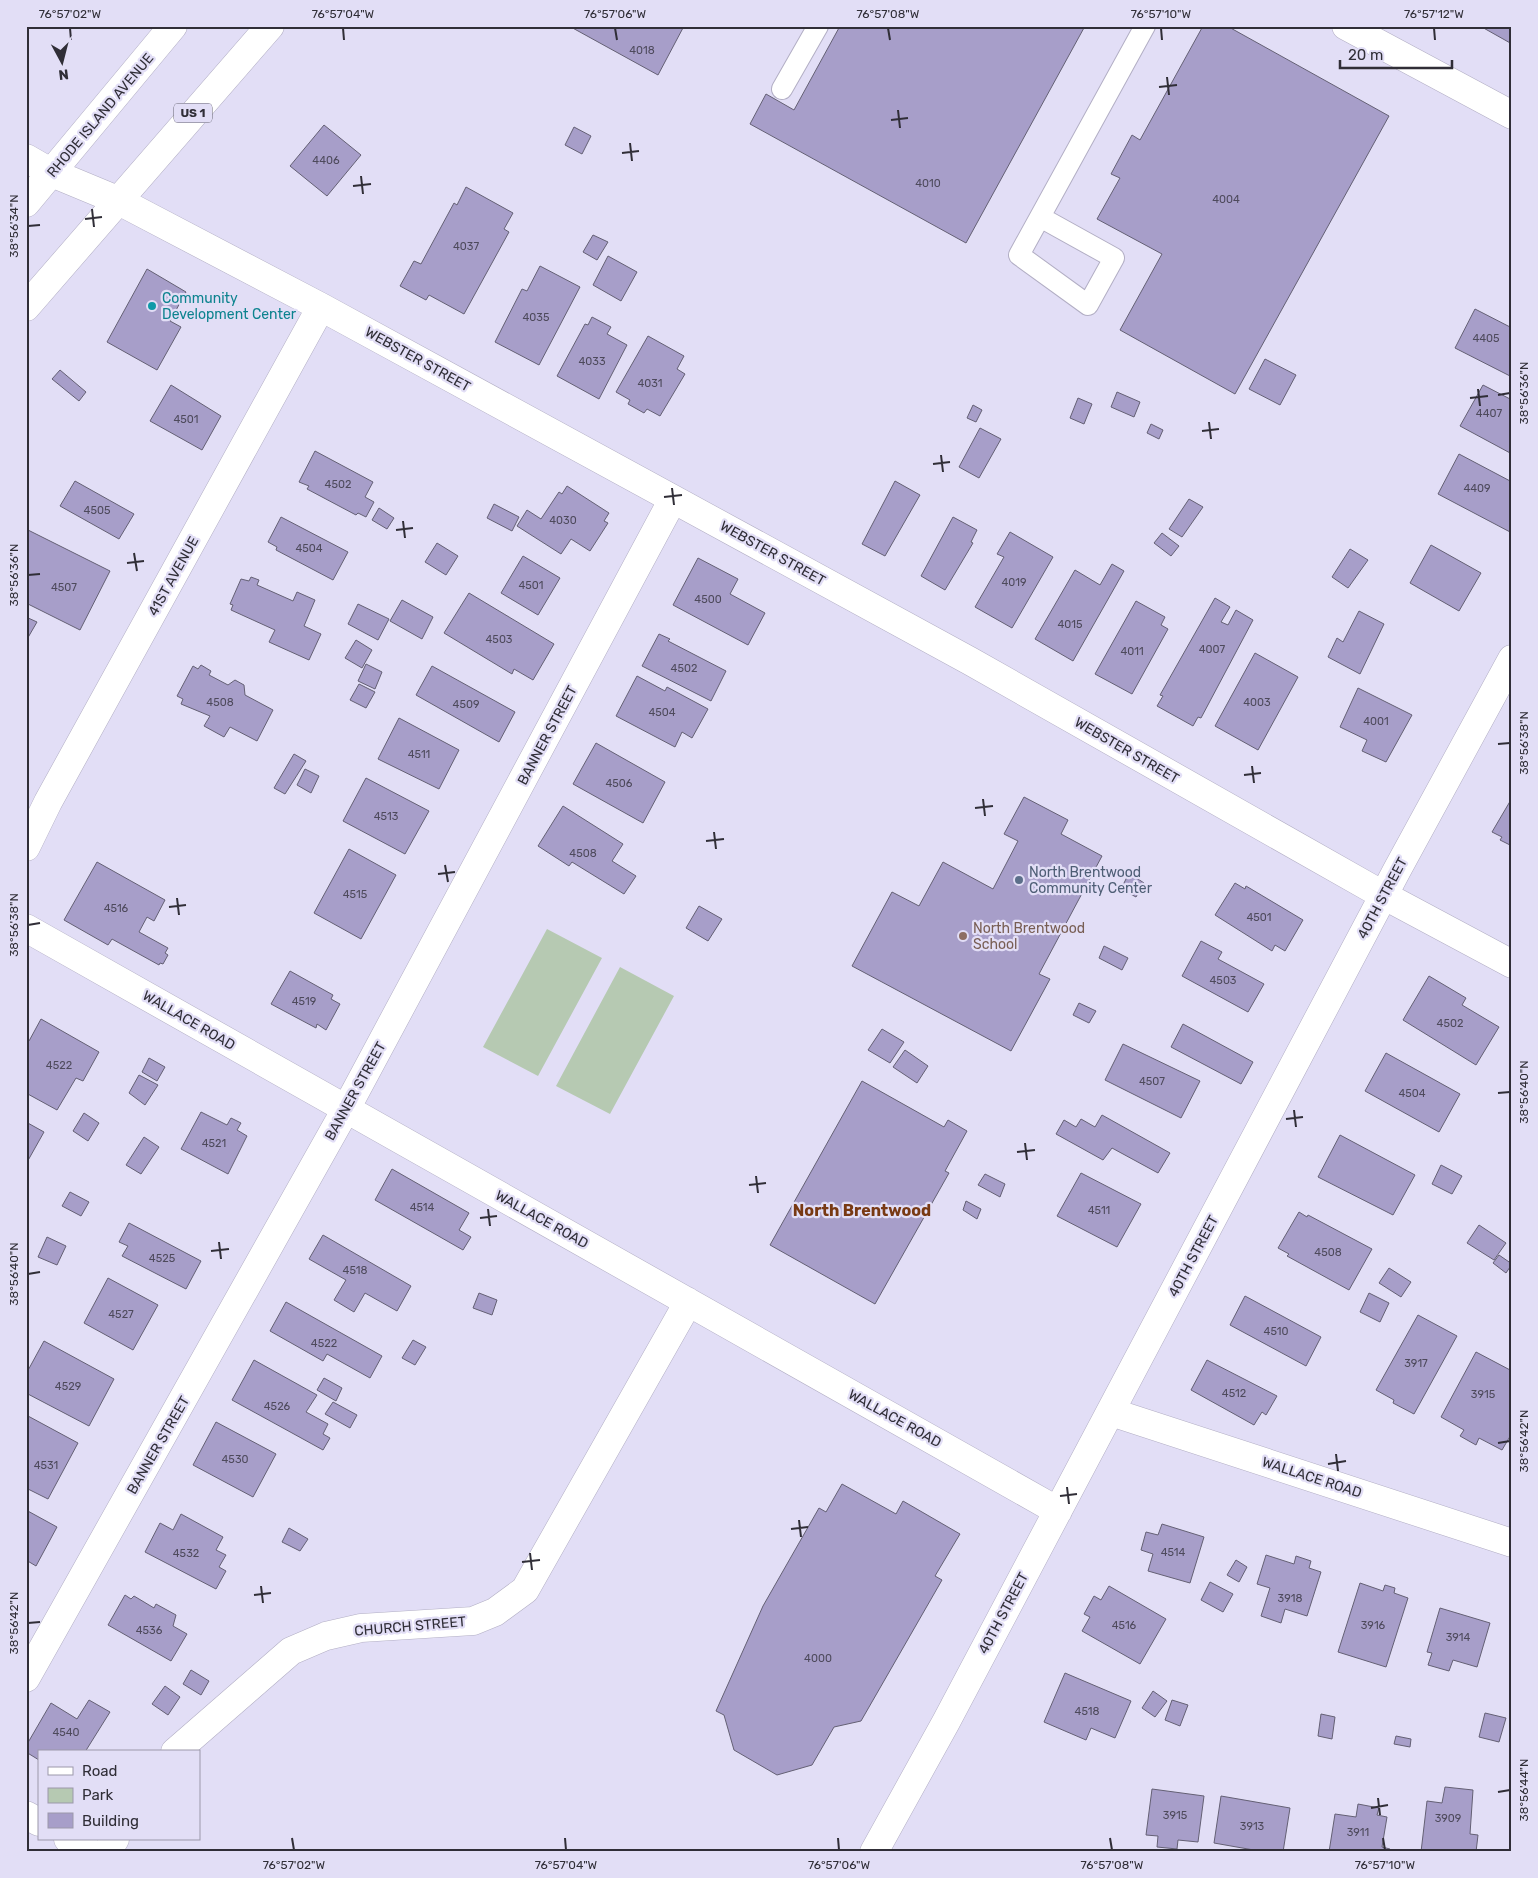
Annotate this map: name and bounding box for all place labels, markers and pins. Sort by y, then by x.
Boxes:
place label: Community Development Center [162,290,297,323]
marker: Community Development Center [146,300,158,312]
place label: North Brentwood Community Center [1029,864,1153,897]
marker: North Brentwood Community Center [1013,874,1025,886]
place label: North Brentwood School [973,920,1085,953]
marker: North Brentwood School [957,930,969,942]

